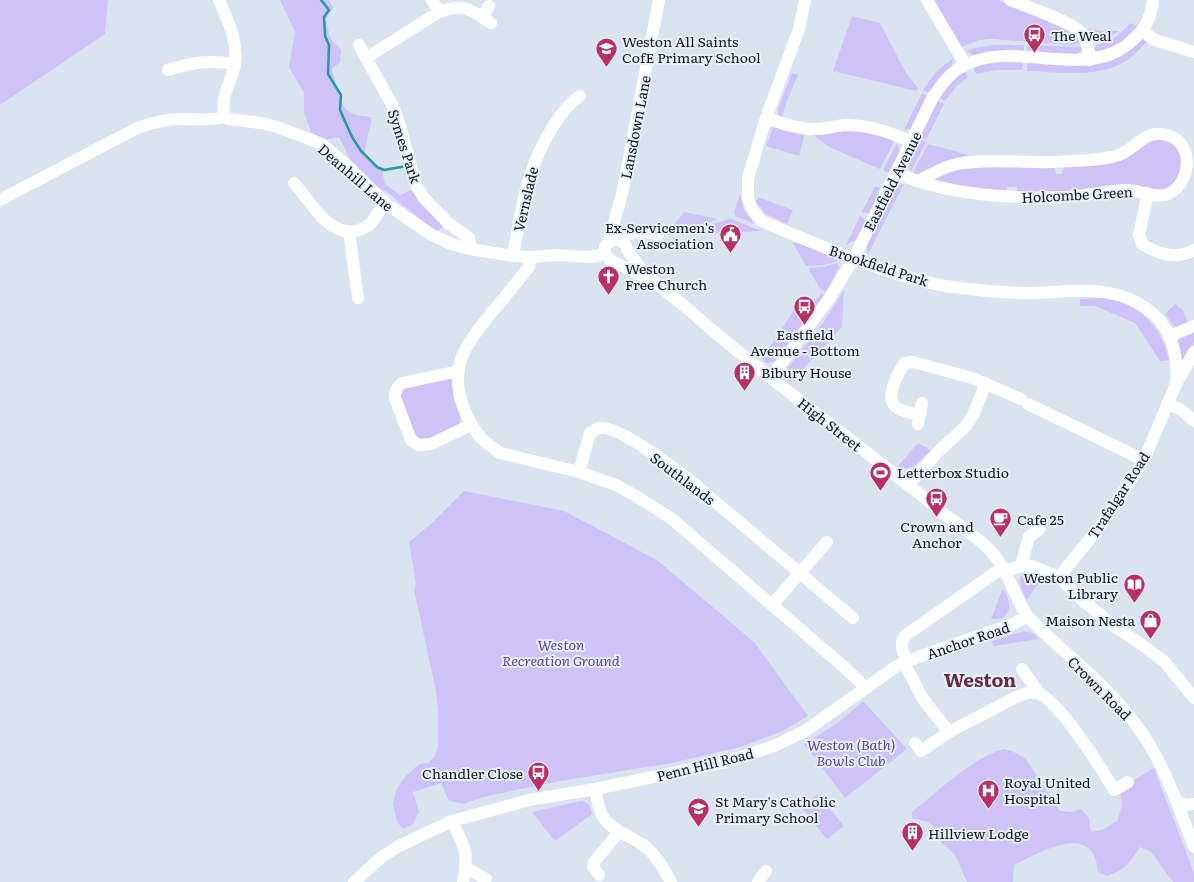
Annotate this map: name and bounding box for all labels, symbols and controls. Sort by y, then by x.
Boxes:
bus stop icon: The Weal [1023,23,1047,54]
place label: The Weal [1051,25,1112,45]
place label: Weston All Saints CofE Primary School [622,31,761,67]
school or university icon: Weston All Saints CofE Primary School [594,37,618,68]
street label: Lansdown Lane [615,73,655,181]
street label: Symes Park [384,107,426,186]
street label: Eastfield Avenue [858,128,926,234]
street label: Deanhill Lane [314,139,398,215]
street label: Vernslade [508,165,542,233]
street label: Holcombe Green [1021,181,1133,207]
place label: Ex-Servicemen's Association [605,217,714,253]
public building icon: Ex-Servicemen's Association [718,223,742,254]
street label: Brookfield Park [827,240,932,291]
place label: Weston Free Church [625,258,707,294]
church icon: Weston Free Church [597,264,621,295]
bus stop icon: Eastfield Avenue - Bottom [793,294,817,325]
place label: Eastfield Avenue - Bottom [750,324,860,360]
building icon: Bibury House [733,360,757,391]
place label: Bibury House [761,362,852,382]
street label: High Street [794,393,866,456]
street label: Southlands [647,447,719,509]
street label: Trafalgar Road [1082,447,1154,542]
sports icon: Letterbox Studio [869,460,893,491]
place label: Letterbox Studio [897,462,1009,482]
bus stop icon: Crown and Anchor [925,486,949,517]
cafe icon: Cafe 25 [989,507,1013,538]
place label: Cafe 25 [1017,509,1064,529]
place label: Crown and Anchor [900,516,974,552]
place label: Weston Public Library [1023,567,1119,603]
library icon: Weston Public Library [1122,573,1146,604]
shop icon: Maison Nesta [1139,608,1163,639]
place label: Maison Nesta [1045,610,1135,630]
street label: Anchor Road [924,616,1013,664]
park label: Weston Recreation Ground [502,634,620,670]
street label: Crown Road [1064,652,1137,725]
district label: Weston [944,665,1016,693]
park label: Weston (Bath) Bowls Club [807,734,895,770]
street label: Penn Hill Road [654,742,756,786]
bus stop icon: Chandler Close [527,761,551,792]
place label: Chandler Close [422,763,523,783]
place label: Royal United Hospital [1004,772,1091,808]
hospital icon: Royal United Hospital [976,778,1000,809]
place label: St Mary's Catholic Primary School [715,791,835,827]
school or university icon: St Mary's Catholic Primary School [687,797,711,828]
building icon: Hillview Lodge [900,821,924,852]
place label: Hillview Lodge [928,823,1029,843]

